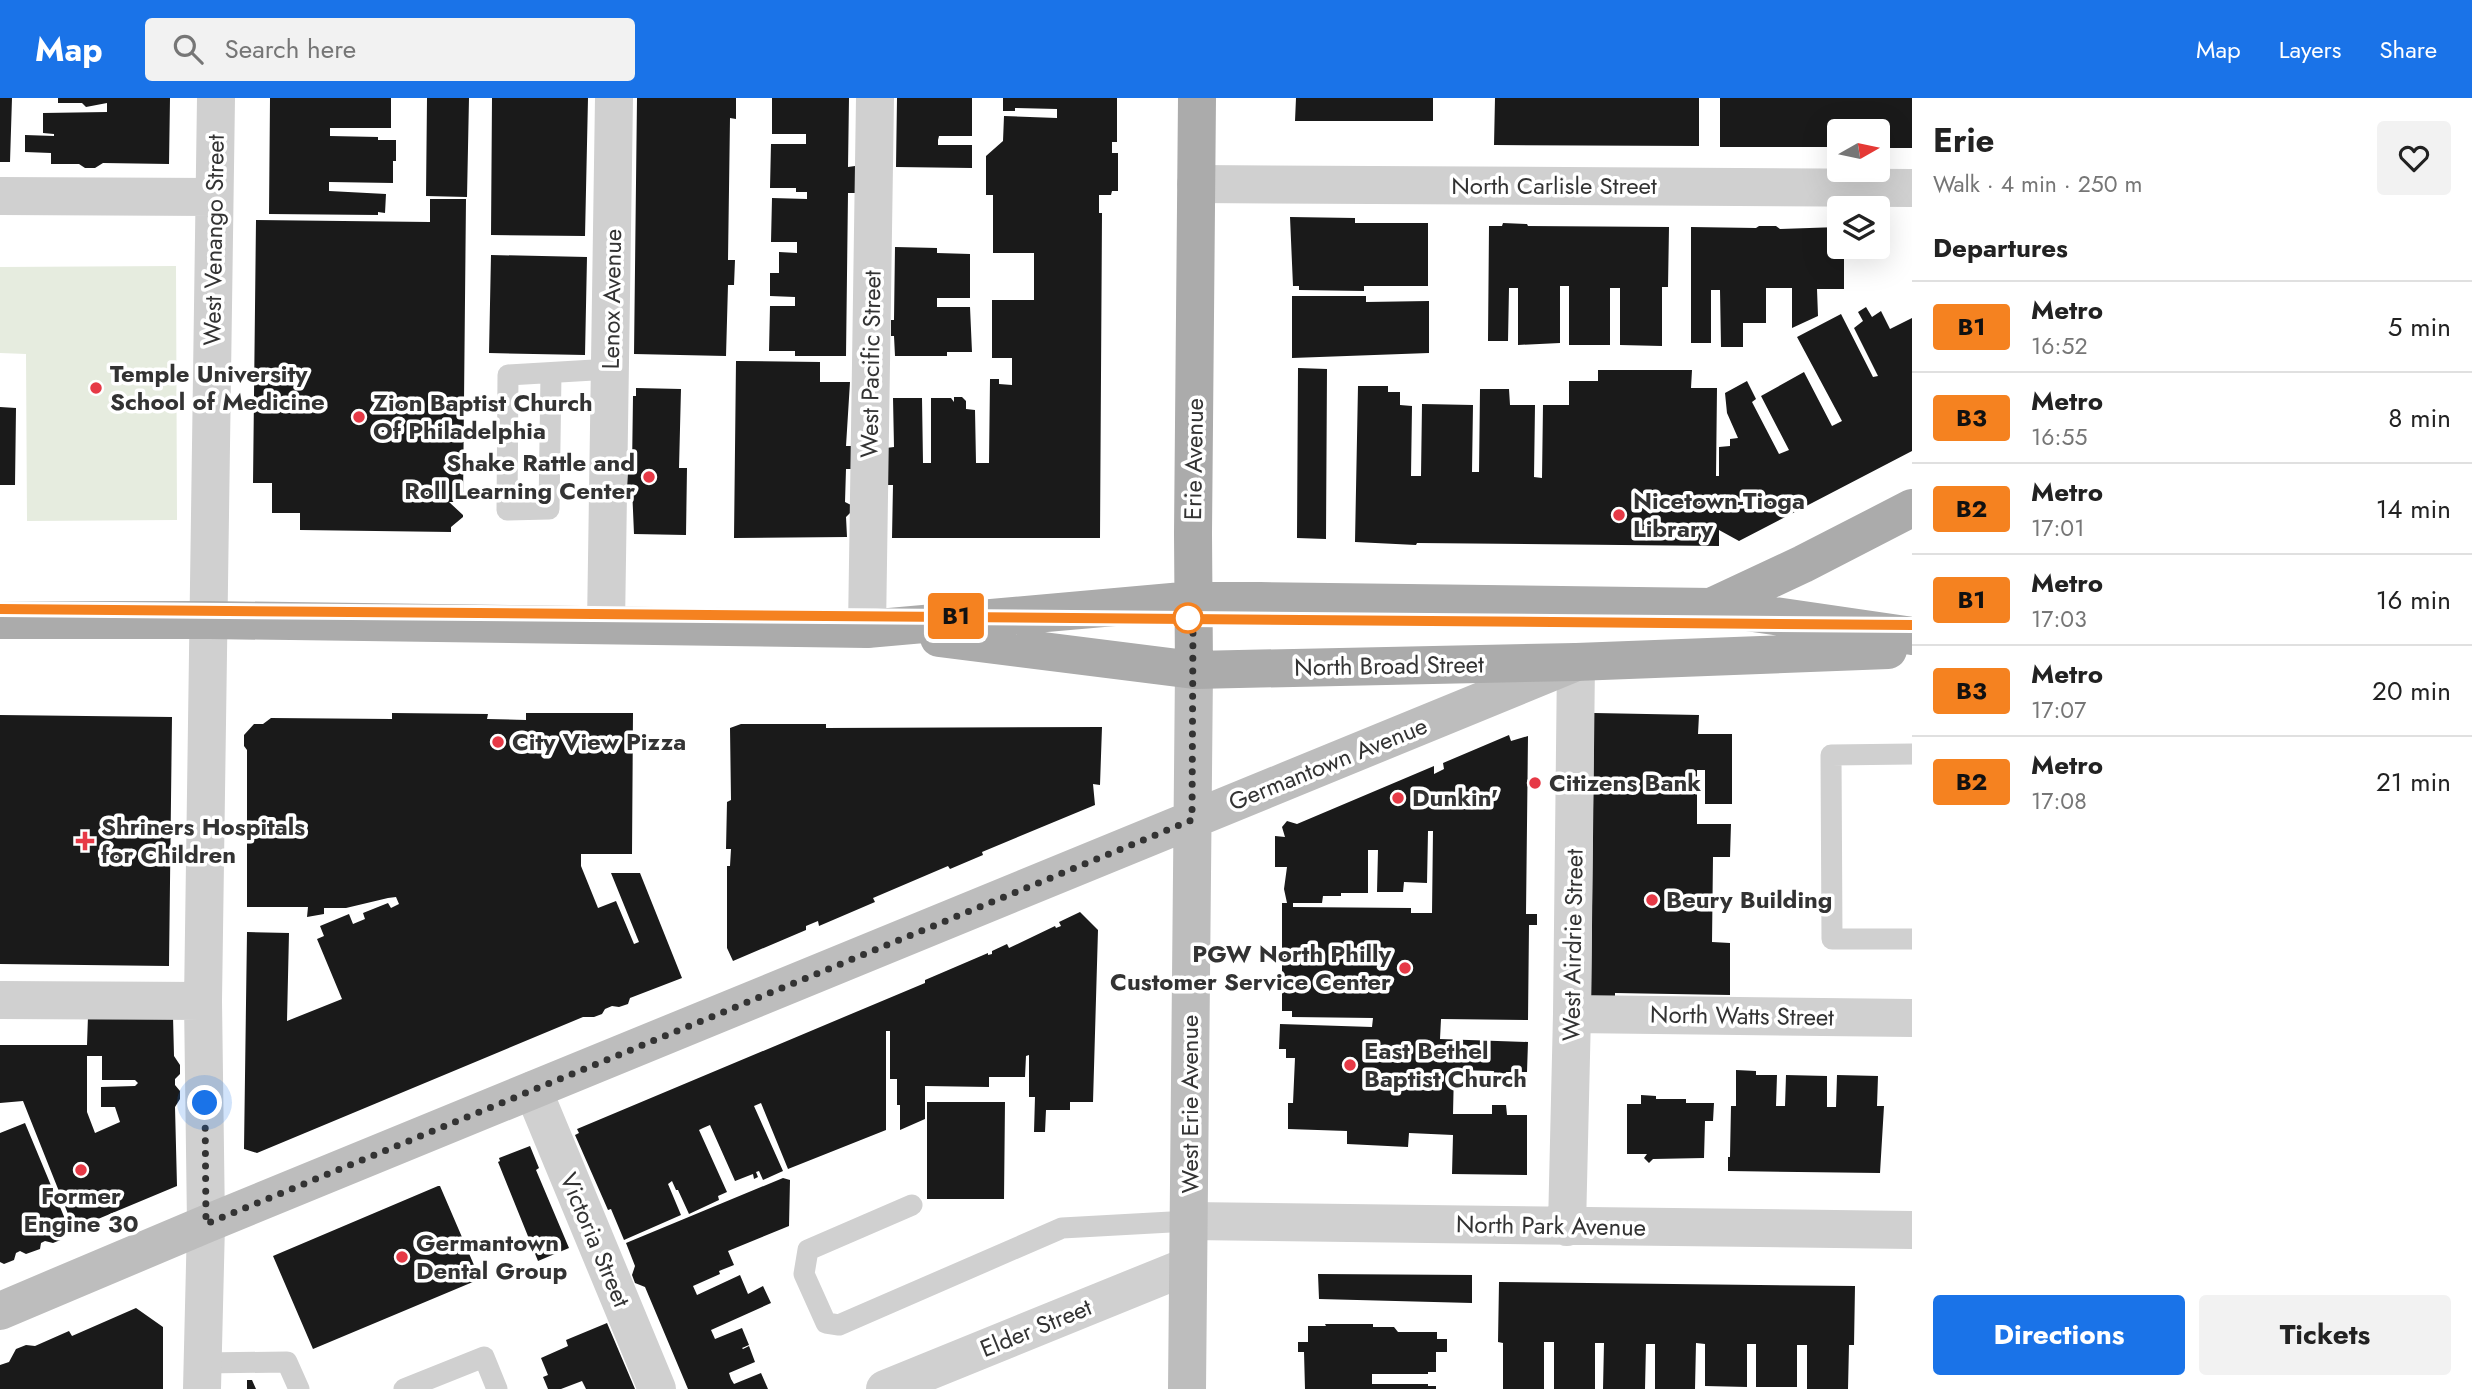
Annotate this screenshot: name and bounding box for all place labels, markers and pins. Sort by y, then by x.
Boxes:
place label: Temple University School of Medicine [110,356,325,419]
marker: Temple University School of Medicine [88,380,104,396]
place label: Zion Baptist Church Of Philadelphia [373,385,593,448]
marker: Zion Baptist Church Of Philadelphia [351,409,367,425]
place label: Shake Rattle and Roll Learning Center [404,445,635,508]
marker: Shake Rattle and Roll Learning Center [641,469,657,485]
place label: Nicetown-Tioga Library [1633,483,1805,546]
marker: Nicetown-Tioga Library [1611,507,1627,523]
unlabelled marker [1173,603,1203,633]
place label: City View Pizza [512,724,686,759]
marker: City View Pizza [490,734,506,750]
place label: Citizens Bank [1549,765,1701,800]
marker: Citizens Bank [1527,775,1543,791]
place label: Dunkin' [1412,780,1498,815]
marker: Dunkin' [1390,790,1406,806]
place label: Shriners Hospitals for Children [101,809,305,872]
marker: Shriners Hospitals for Children [75,831,95,851]
place label: Beury Building [1666,882,1833,917]
marker: Beury Building [1644,892,1660,908]
place label: PGW North Philly Customer Service Center [1110,936,1391,999]
marker: PGW North Philly Customer Service Center [1397,960,1413,976]
place label: East Bethel Baptist Church [1364,1033,1527,1096]
marker: East Bethel Baptist Church [1342,1057,1358,1073]
marker: Former Engine 30 [73,1162,89,1178]
place label: Former Engine 30 [23,1178,139,1241]
place label: Germantown Dental Group [416,1225,567,1288]
marker: Germantown Dental Group [394,1249,410,1265]

